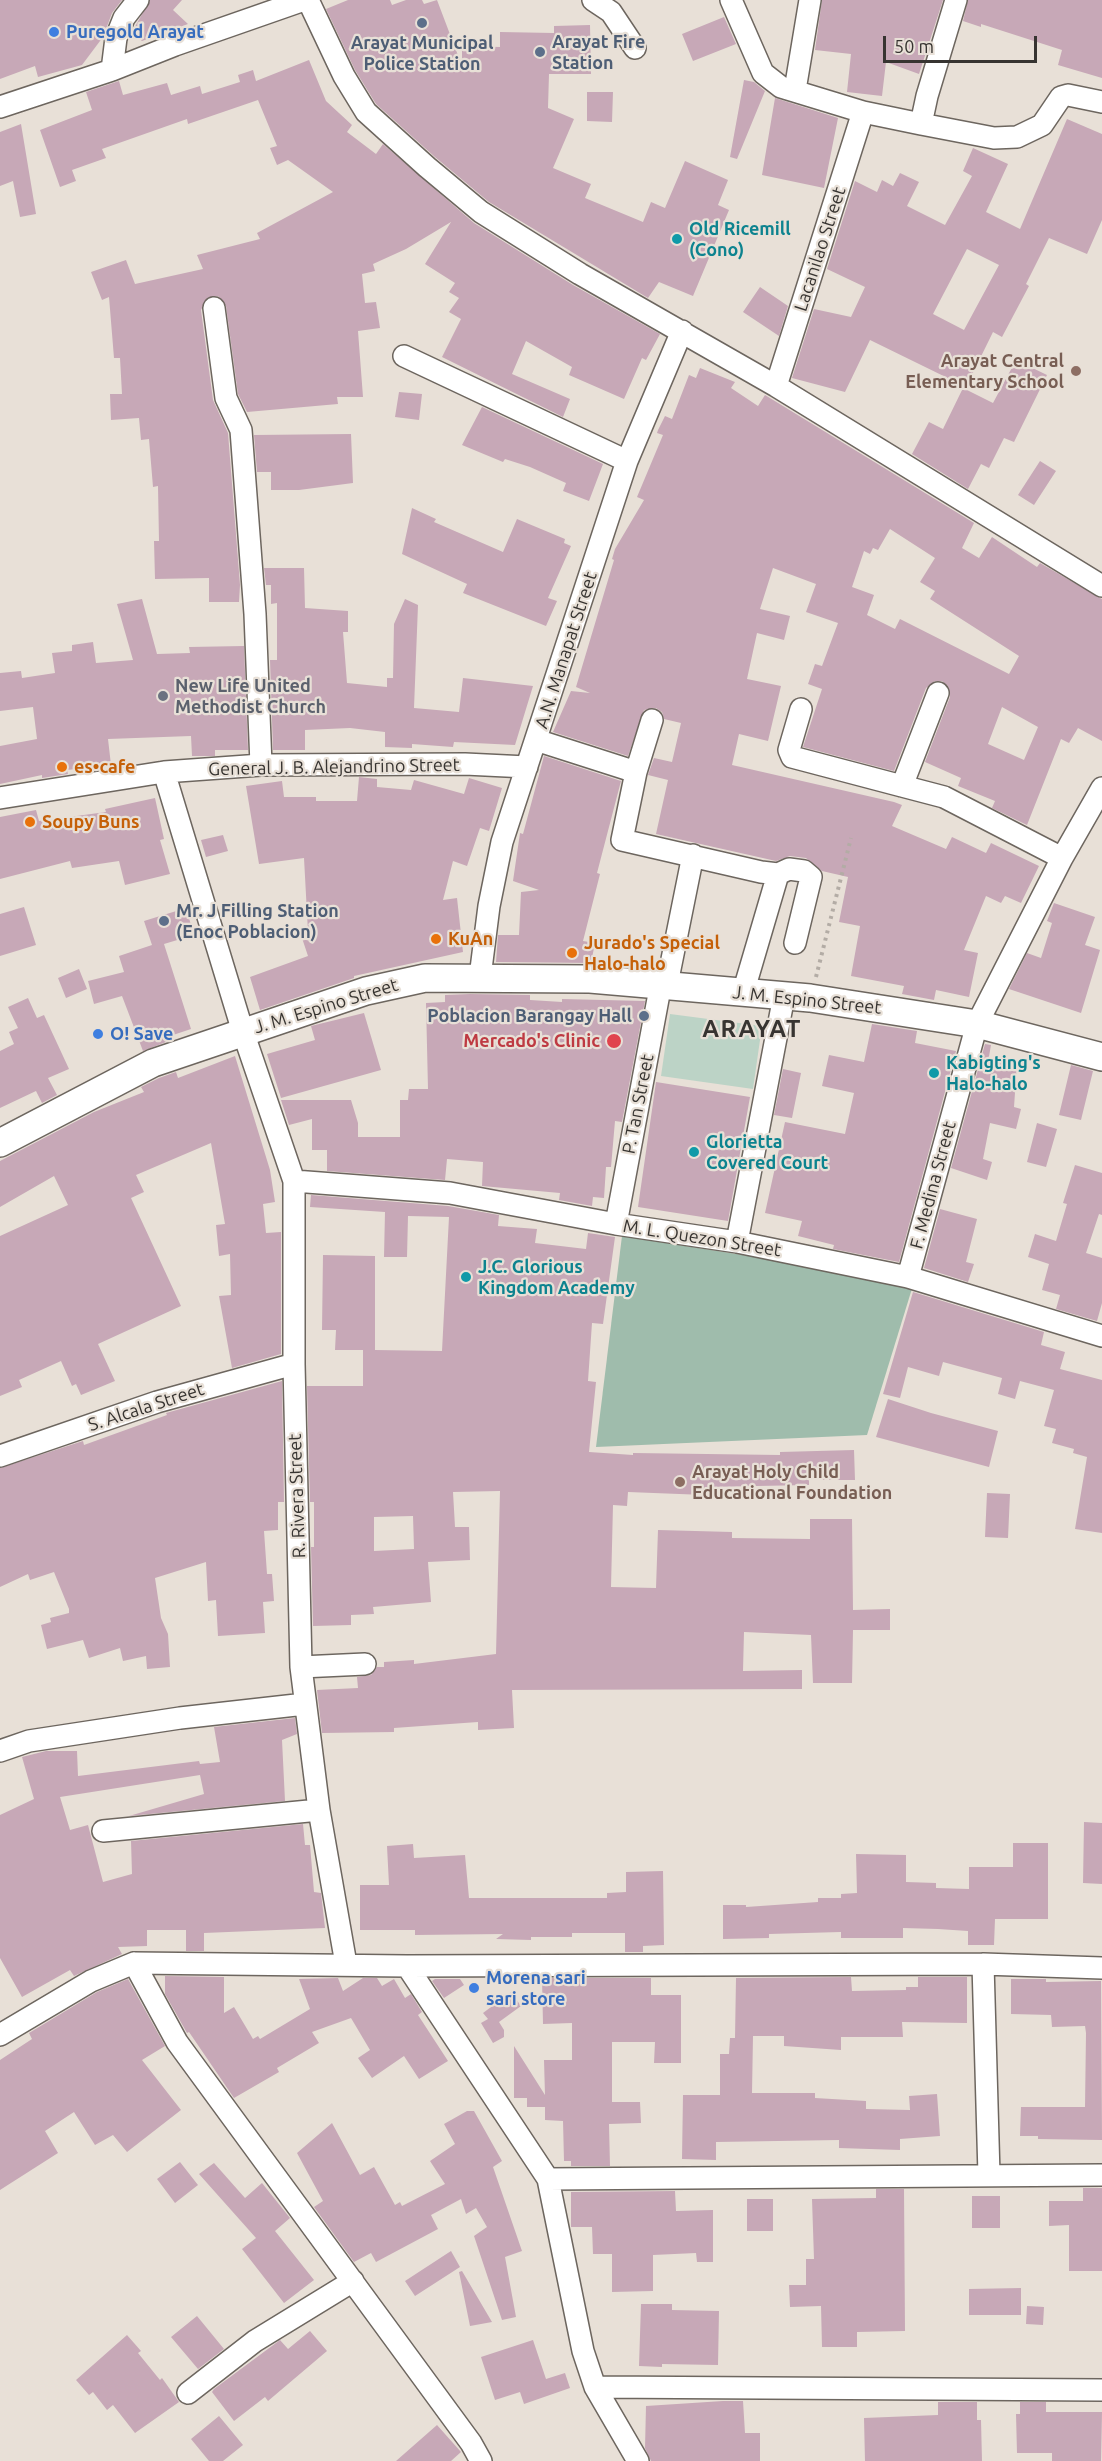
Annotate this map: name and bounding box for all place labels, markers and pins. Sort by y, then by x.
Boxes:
marker: Arayat Municipal Police Station [415,16,429,30]
place label: Puregold Arayat [66,21,204,43]
marker: Puregold Arayat [47,25,61,39]
place label: Arayat Fire Station [552,31,645,74]
place label: Arayat Municipal Police Station [351,32,493,74]
marker: Arayat Fire Station [533,45,547,59]
place label: Old Ricemill (Cono) [689,218,791,260]
marker: Old Ricemill (Cono) [670,232,684,246]
place label: Arayat Central Elementary School [905,350,1064,392]
marker: Arayat Central Elementary School [1069,364,1083,378]
place label: New Life United Methodist Church [175,675,326,718]
marker: New Life United Methodist Church [156,689,170,703]
place label: es•cafe [74,756,135,778]
marker: es•cafe [55,760,69,774]
place label: Soupy Buns [42,811,139,833]
marker: Soupy Buns [23,815,37,829]
place label: Mr. J Filling Station (Enoc Poblacion) [176,900,339,942]
marker: Mr. J Filling Station (Enoc Poblacion) [157,914,171,928]
place label: KuAn [448,928,493,950]
marker: KuAn [429,932,443,946]
place label: Jurado's Special Halo-halo [584,932,720,974]
marker: Jurado's Special Halo-halo [565,946,579,960]
place label: Poblacion Barangay Hall [427,1005,632,1027]
marker: Poblacion Barangay Hall [637,1009,651,1023]
place label: O! Save [110,1023,173,1045]
marker: O! Save [91,1027,105,1041]
place label: Mercado's Clinic [463,1030,600,1052]
marker: Mercado's Clinic [605,1032,623,1050]
place label: Kabigting's Halo-halo [946,1052,1041,1094]
marker: Kabigting's Halo-halo [927,1066,941,1080]
place label: Glorietta Covered Court [706,1131,828,1174]
marker: Glorietta Covered Court [687,1145,701,1159]
place label: J.C. Glorious Kingdom Academy [478,1256,635,1298]
marker: J.C. Glorious Kingdom Academy [459,1270,473,1284]
place label: Arayat Holy Child Educational Foundation [692,1461,892,1504]
marker: Arayat Holy Child Educational Foundation [673,1475,687,1489]
place label: Morena sari sari store [486,1967,586,2010]
marker: Morena sari sari store [467,1981,481,1995]

